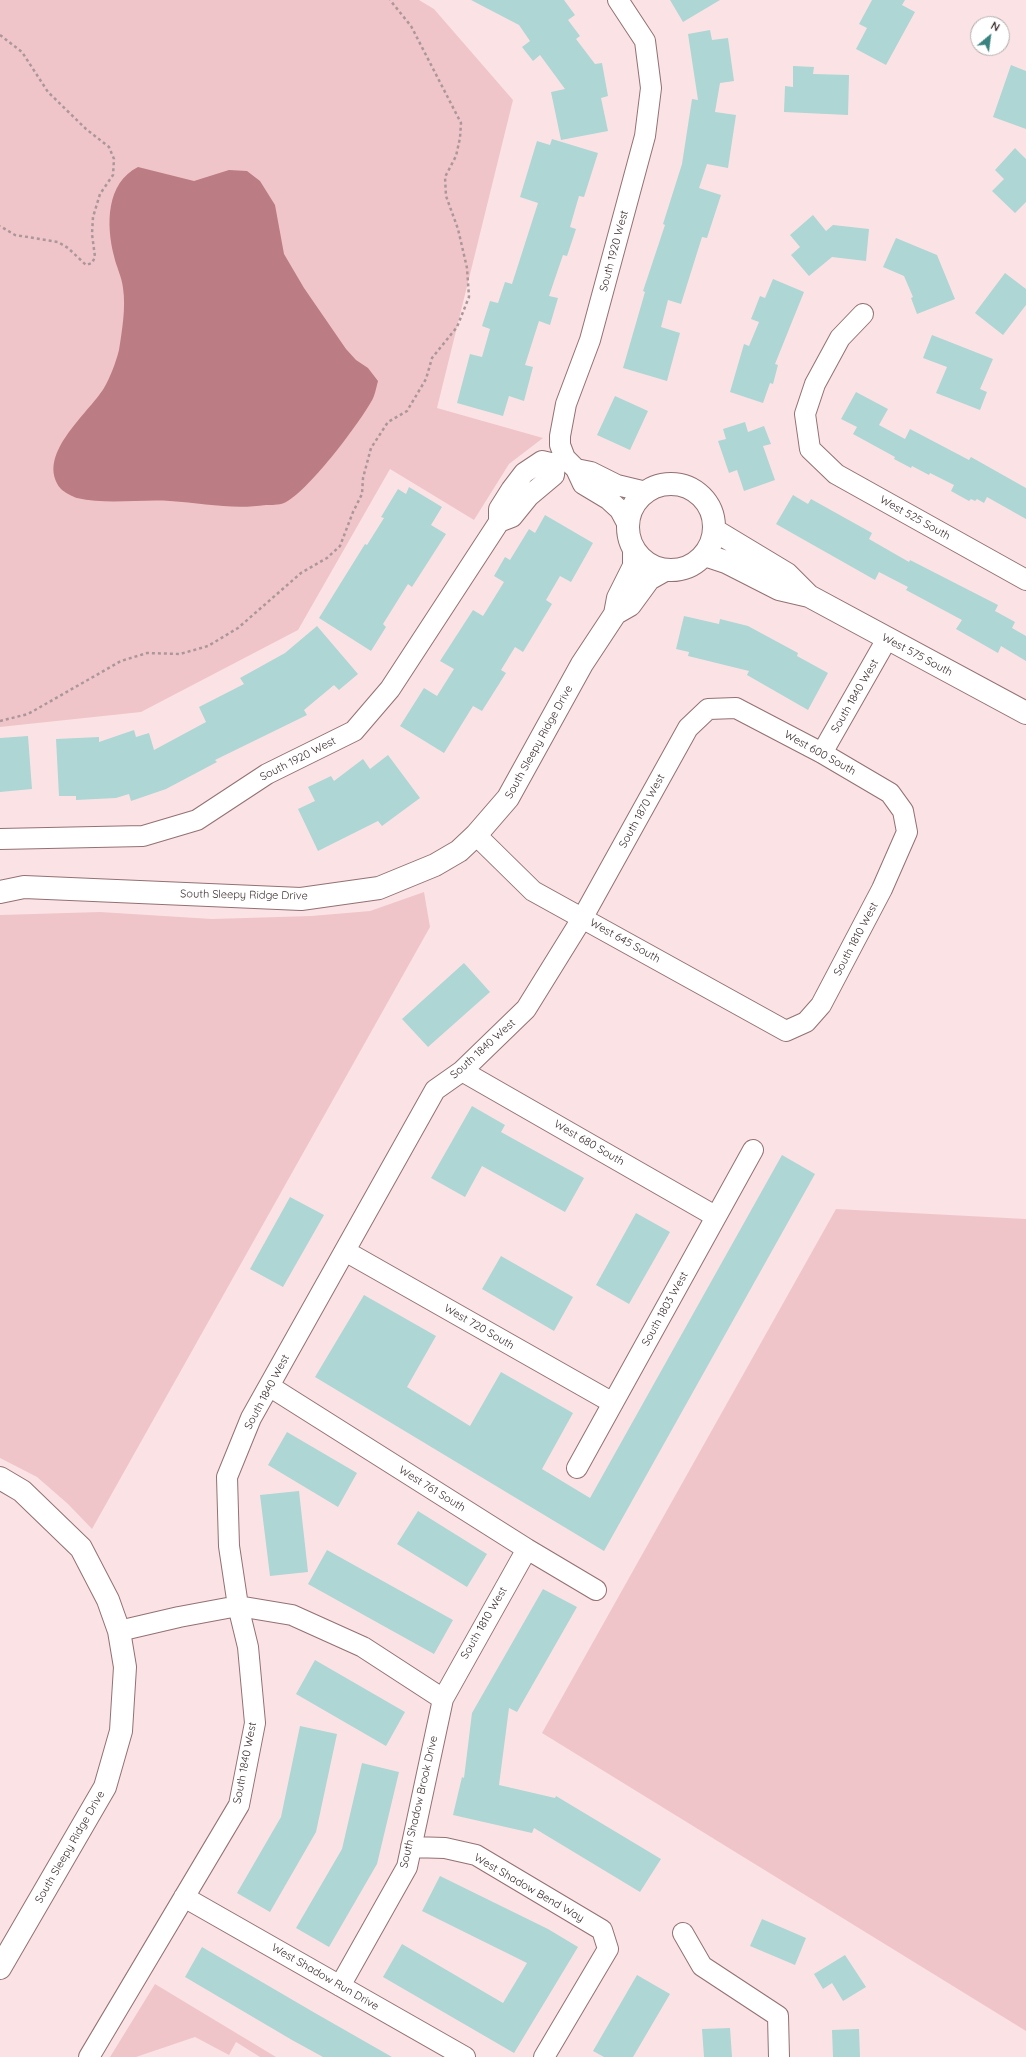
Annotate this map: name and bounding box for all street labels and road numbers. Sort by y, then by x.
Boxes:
street label: South 1920 West [597,209,631,293]
street label: West 525 South [877,493,953,543]
street label: West 575 South [879,631,955,679]
street label: South 1840 West [829,657,881,735]
street label: South Sleepy Ridge Drive [502,683,576,801]
street label: West 600 South [782,728,858,778]
street label: South 1920 West [258,734,338,784]
street label: South 1870 West [616,772,668,850]
street label: South Sleepy Ridge Drive [180,887,308,903]
street label: South 1810 West [831,900,881,978]
street label: West 645 South [587,916,663,966]
street label: South 1840 West [448,1016,518,1082]
street label: West 680 South [551,1118,627,1168]
street label: South 1803 West [639,1270,691,1348]
street label: West 720 South [442,1302,516,1352]
street label: South 1840 West [242,1352,292,1432]
street label: West 761 South [396,1463,468,1515]
street label: South 1810 West [458,1585,510,1661]
street label: South 1840 West [231,1721,259,1805]
street label: South Shadow Brook Drive [397,1734,441,1870]
street label: South Sleepy Ridge Drive [32,1788,108,1906]
street label: West Shadow Bend Way [472,1851,586,1925]
street label: West Shadow Run Drive [269,1941,381,2013]

